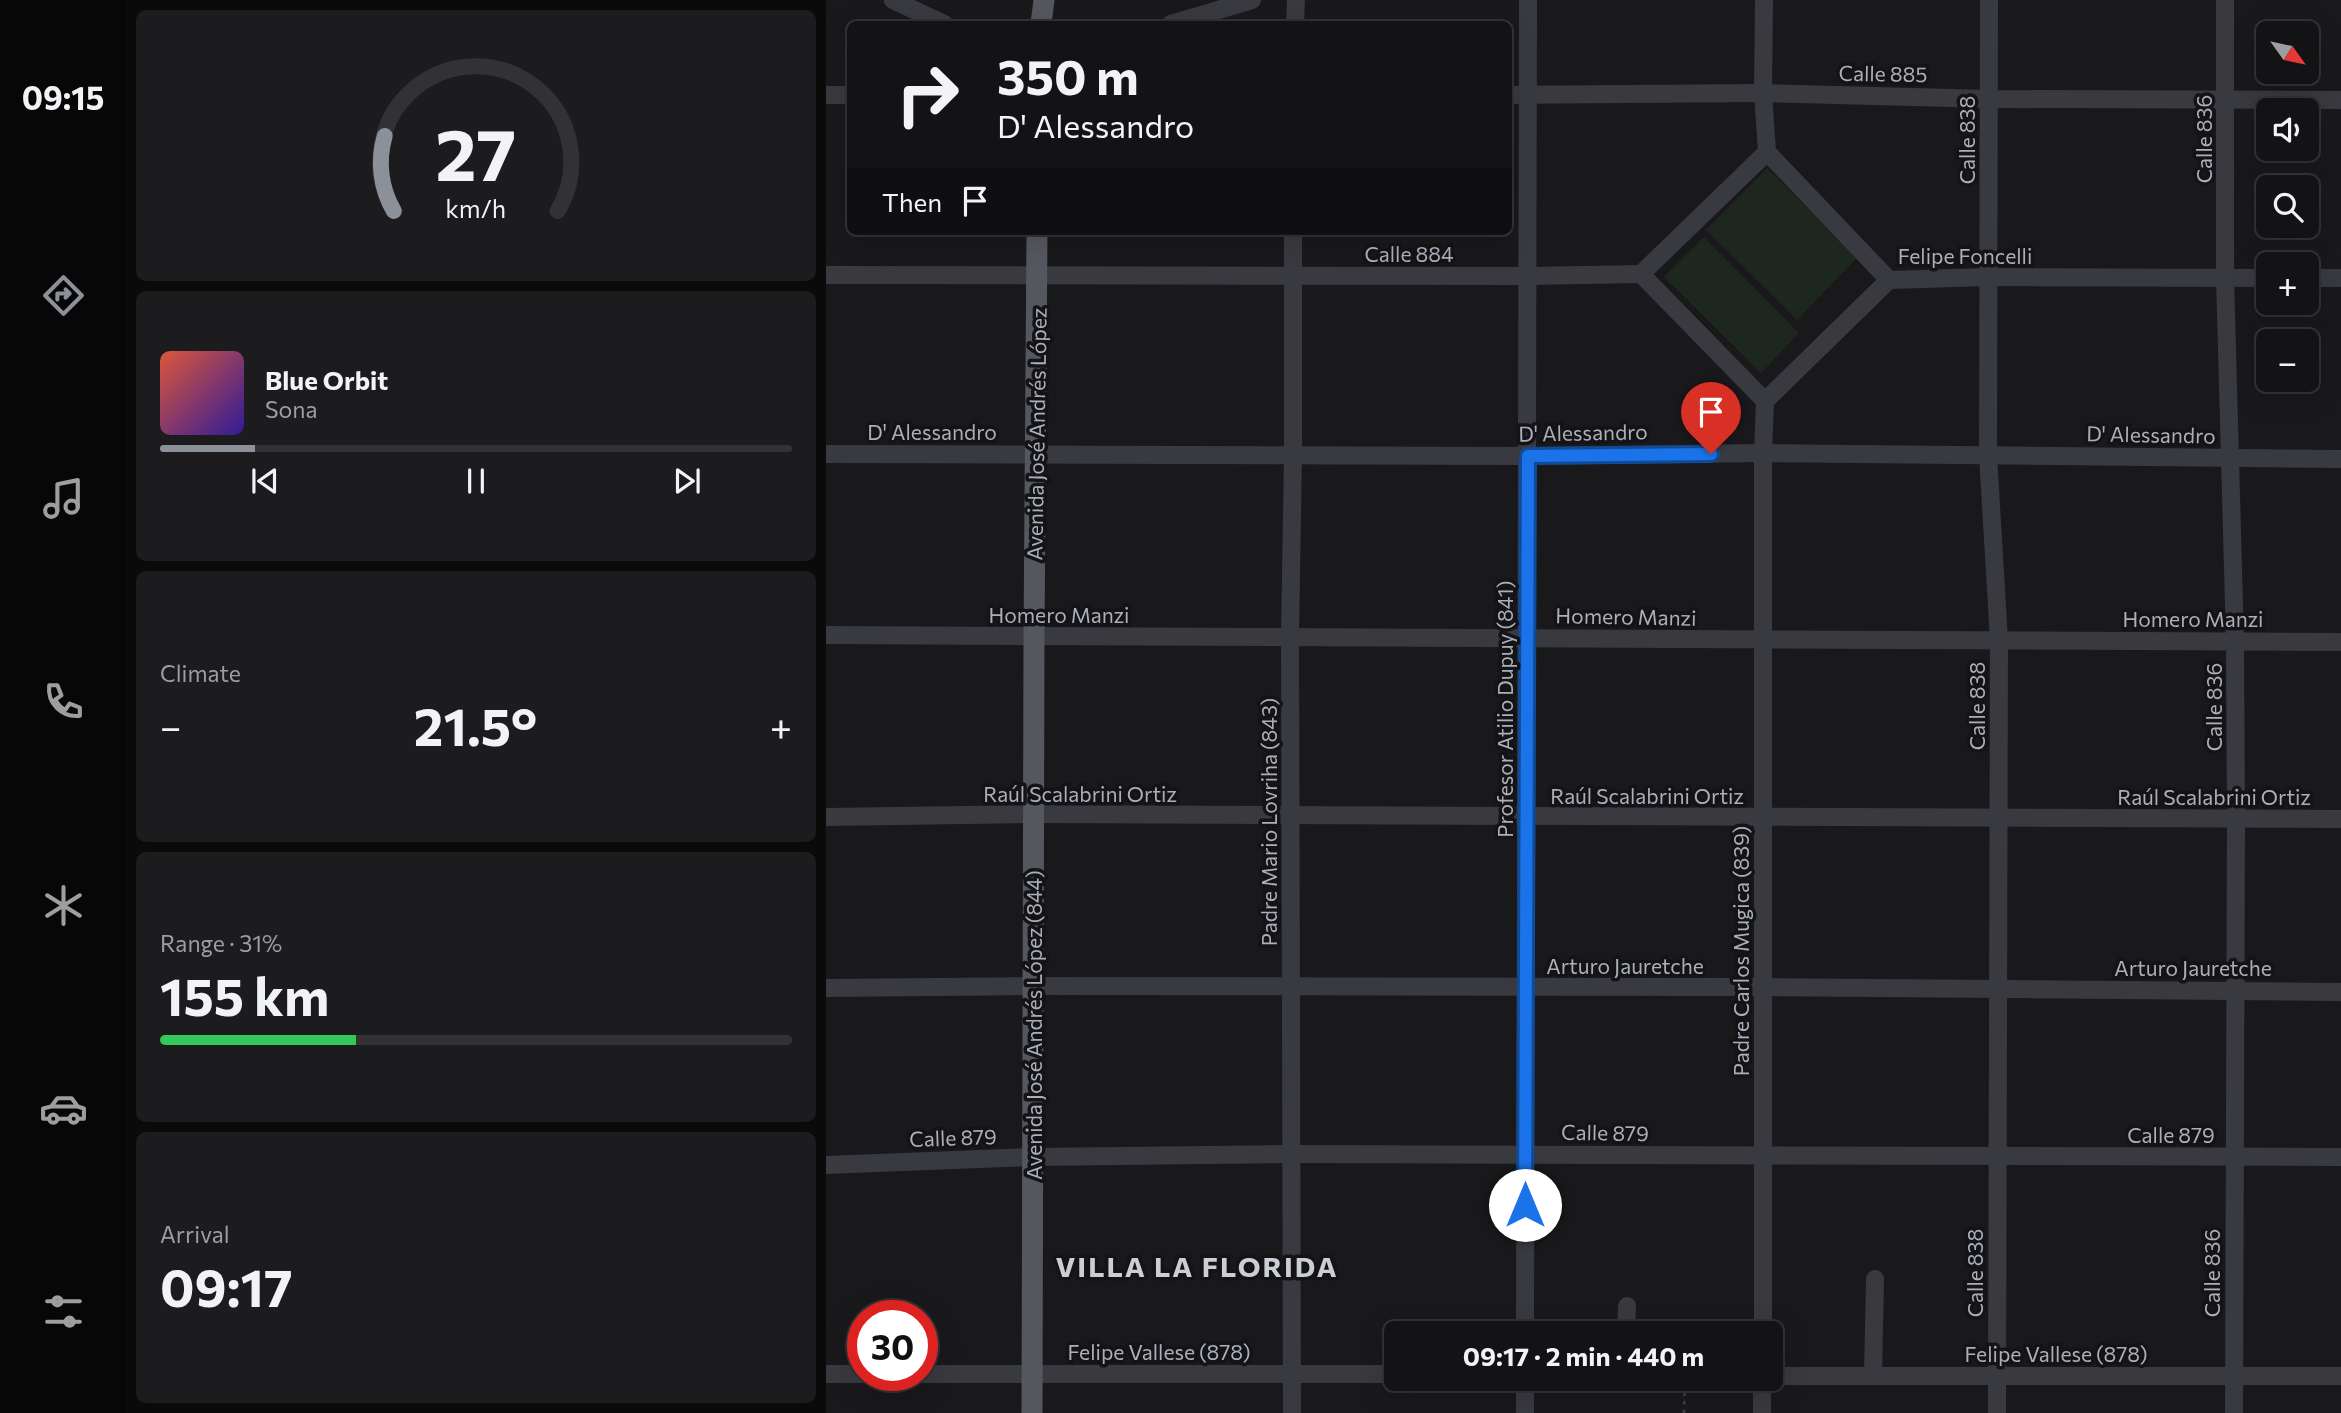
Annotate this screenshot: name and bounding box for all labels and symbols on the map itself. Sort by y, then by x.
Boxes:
north arrow [2256,21,2319,84]
street label: Calle 885 [1838,60,1928,86]
street label: Calle 836 [2191,95,2216,183]
street label: Calle 838 [1954,96,1979,184]
street label: Calle 884 [1364,241,1454,266]
street label: Felipe Foncelli [1898,243,2032,268]
street label: Avenida José Andrés López [1021,307,1051,561]
pin [1681,382,1741,454]
street label: D' Alessandro [1518,418,1648,446]
street label: D' Alessandro [867,419,997,444]
street label: D' Alessandro [2086,420,2216,448]
street label: Profesor Atilio Dupuy (841) [1492,580,1517,838]
street label: Homero Manzi [988,602,1130,627]
street label: Homero Manzi [1555,602,1697,630]
street label: Homero Manzi [2122,606,2264,631]
street label: Calle 838 [1964,662,1989,750]
street label: Calle 836 [2201,663,2226,751]
street label: Padre Mario Lovriha (843) [1256,698,1281,946]
street label: Raúl Scalabrini Ortiz [983,781,1177,806]
street label: Raúl Scalabrini Ortiz [1550,783,1744,808]
street label: Raúl Scalabrini Ortiz [2117,784,2311,809]
street label: Padre Carlos Mugica (839) [1728,826,1753,1076]
street label: Avenida José Andrés López (844) [1021,870,1046,1180]
street label: Arturo Jauretche [1546,953,1704,978]
street label: Arturo Jauretche [2114,955,2272,980]
street label: Calle 879 [1561,1119,1649,1145]
street label: Calle 879 [2127,1122,2215,1147]
street label: Calle 879 [909,1123,997,1151]
position arrow [1488,1168,1562,1242]
street label: Calle 838 [1962,1229,1987,1317]
street label: Calle 836 [2199,1229,2224,1317]
district label: VILLA LA FLORIDA [1055,1249,1339,1283]
speed limit sign: 30 [847,1300,938,1391]
street label: Felipe Vallese (878) [1068,1339,1250,1364]
street label: Felipe Vallese (878) [1965,1341,2147,1366]

